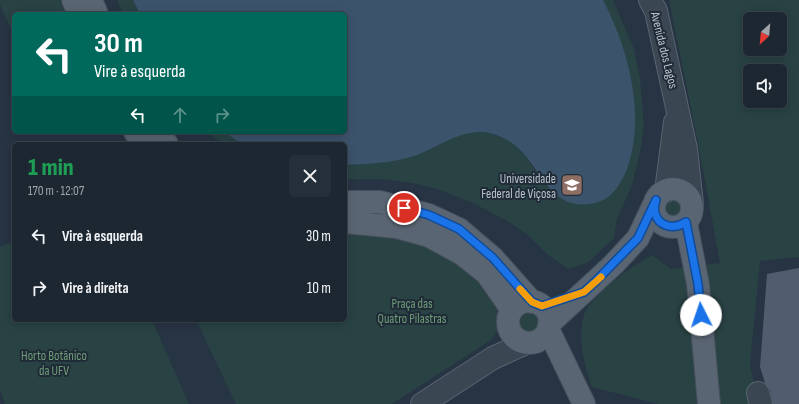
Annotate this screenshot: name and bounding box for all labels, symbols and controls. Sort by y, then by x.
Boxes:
street label: Avenida dos Lagos [647,9,681,91]
north arrow [743,12,787,56]
map controls [743,12,787,108]
text: 30 m [94,27,143,60]
icon: left [28,28,80,80]
text: Vire à esquerda [94,61,185,82]
button: sound [743,64,787,108]
icon: left [127,104,149,126]
icon: ahead [169,104,191,126]
icon: right [211,104,233,126]
text: 1 min [28,153,74,182]
button: close [289,155,331,197]
place label: Universidade Federal de Viçosa [481,171,556,202]
school or university icon: Universidade Federal de Viçosa [559,172,585,198]
text: 170 m · 12:07 [28,183,84,199]
pin [387,191,421,225]
icon: arrive [393,197,415,219]
icon: left [28,225,50,247]
text: Vire à esquerda [62,227,143,246]
text: 30 m [306,227,331,246]
icon: right [28,277,50,299]
text: Vire à direita [62,279,129,298]
text: 10 m [307,279,331,298]
position arrow [680,294,722,336]
park label: Praça das Quatro Pilastras [378,296,447,327]
park label: Horto Botânico da UFV [21,348,87,379]

